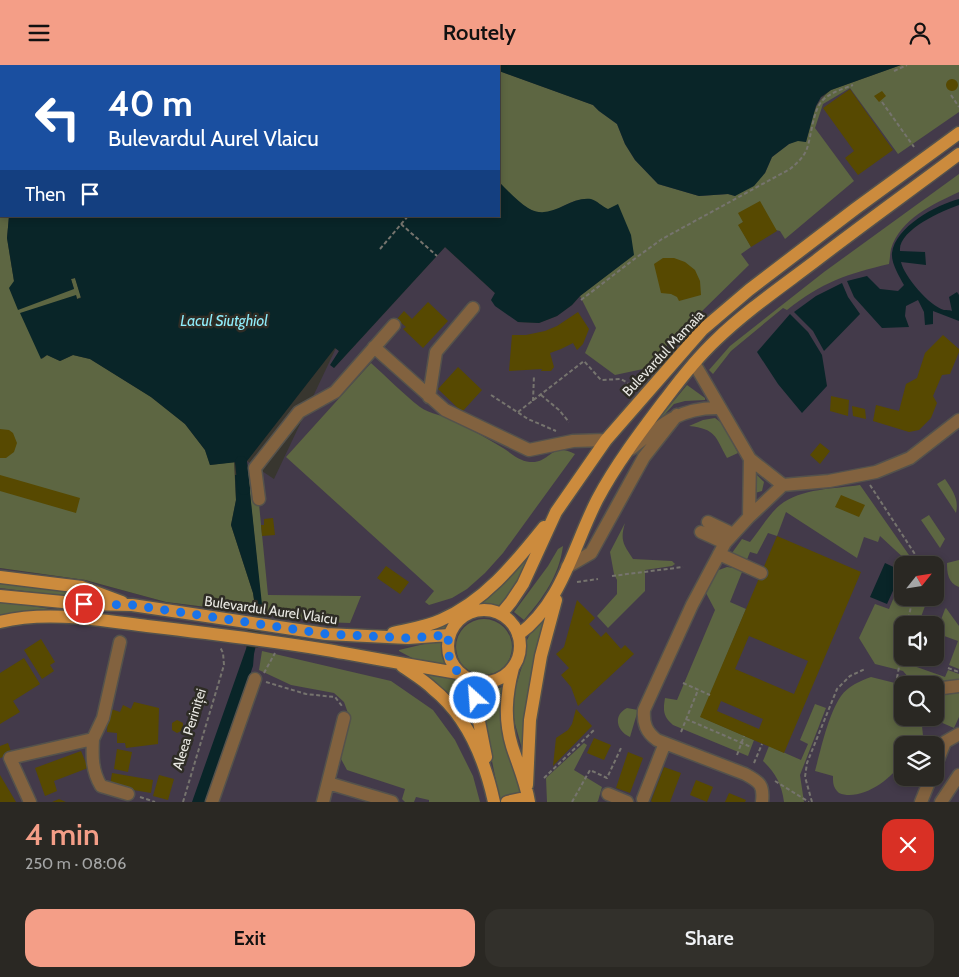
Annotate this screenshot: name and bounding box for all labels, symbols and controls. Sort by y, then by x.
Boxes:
icon: menu [25,19,53,47]
text: Routely [443,19,516,46]
icon: person [906,19,934,47]
text: 40 m [108,82,193,125]
icon: left [25,85,90,150]
text: Bulevardul Aurel Vlaicu [108,125,319,152]
icon: arrive [76,180,104,208]
text: Then [25,183,66,206]
street label: Bulevardul Mamaia [618,306,708,400]
water label: Lacul Siutghiol [180,312,268,330]
north arrow [894,556,944,606]
map controls [894,556,944,786]
pin [63,583,105,625]
icon: arrive [70,590,98,618]
street label: Bulevardul Aurel Vlaicu [203,592,339,628]
button: sound [894,616,944,666]
position arrow [448,671,500,723]
button: search [894,676,944,726]
street label: Aleea Periniței [168,686,210,772]
button: layers [894,736,944,786]
text: 4 min [25,816,100,853]
button: close [882,819,934,871]
text: 250 m · 08:06 [25,854,126,873]
button: Exit [25,909,475,967]
button: Share [485,909,934,967]

